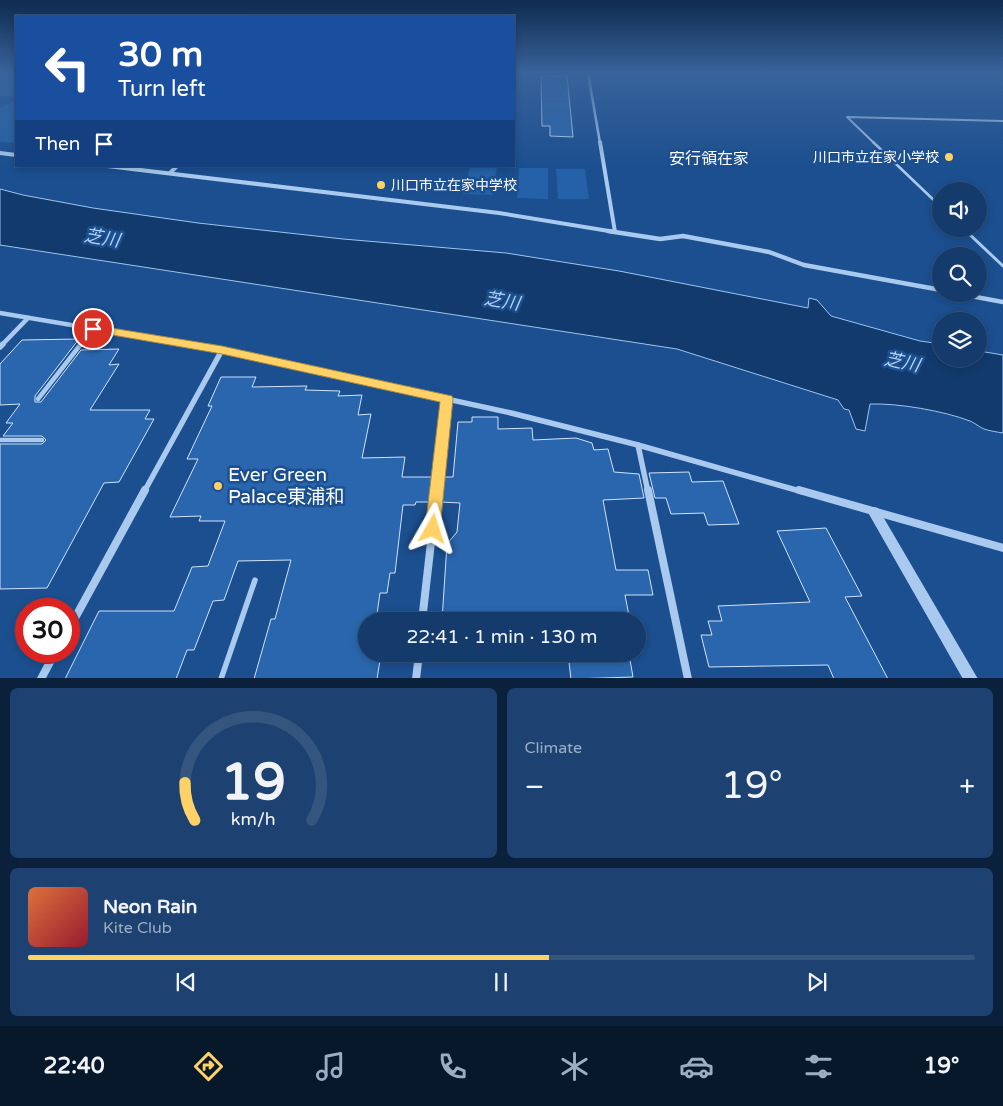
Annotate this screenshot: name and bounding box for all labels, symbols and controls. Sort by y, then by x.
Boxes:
text: 30 m [118,34,203,76]
icon: left [35,35,100,100]
text: Turn left [118,76,206,102]
icon: arrive [90,130,118,158]
text: Then [35,133,80,155]
district label: 安行領在家 [669,149,749,169]
place label: 川口市立在家小学校 [813,149,939,166]
marker: 川口市立在家小学校 [943,151,955,163]
place label: 川口市立在家中学校 [391,177,517,194]
marker: 川口市立在家中学校 [375,179,387,191]
map controls [932,182,987,367]
button: sound [932,182,987,237]
water label: 芝川 [83,224,123,252]
button: search [932,247,987,302]
water label: 芝川 [483,287,523,315]
pin [72,308,114,350]
button: layers [932,312,987,367]
icon: arrive [79,315,107,343]
water label: 芝川 [882,347,924,377]
place label: Ever Green Palace東浦和 [228,464,344,508]
marker: Ever Green Palace東浦和 [212,480,224,492]
position arrow [406,502,458,554]
speed limit sign: 30 [15,598,80,663]
text: 22:41 · 1 min · 130 m [406,626,598,648]
text: Climate [525,738,582,758]
text: 19 [221,751,286,814]
text: 19° [721,763,783,809]
text: − [525,770,544,804]
text: + [959,770,975,804]
text: km/h [231,809,276,830]
text: Neon Rain [103,896,197,918]
text: Kite Club [103,918,172,938]
icon: previous [172,968,200,996]
icon: pause [487,968,515,996]
icon: next [803,968,831,996]
icon: directions [191,1049,226,1084]
icon: music [313,1049,348,1084]
icon: phone [435,1049,470,1084]
icon: climate [557,1049,592,1084]
icon: car [679,1049,714,1084]
icon: filters [801,1049,836,1084]
text: 22:40 [44,1053,104,1079]
text: 19° [923,1053,959,1079]

